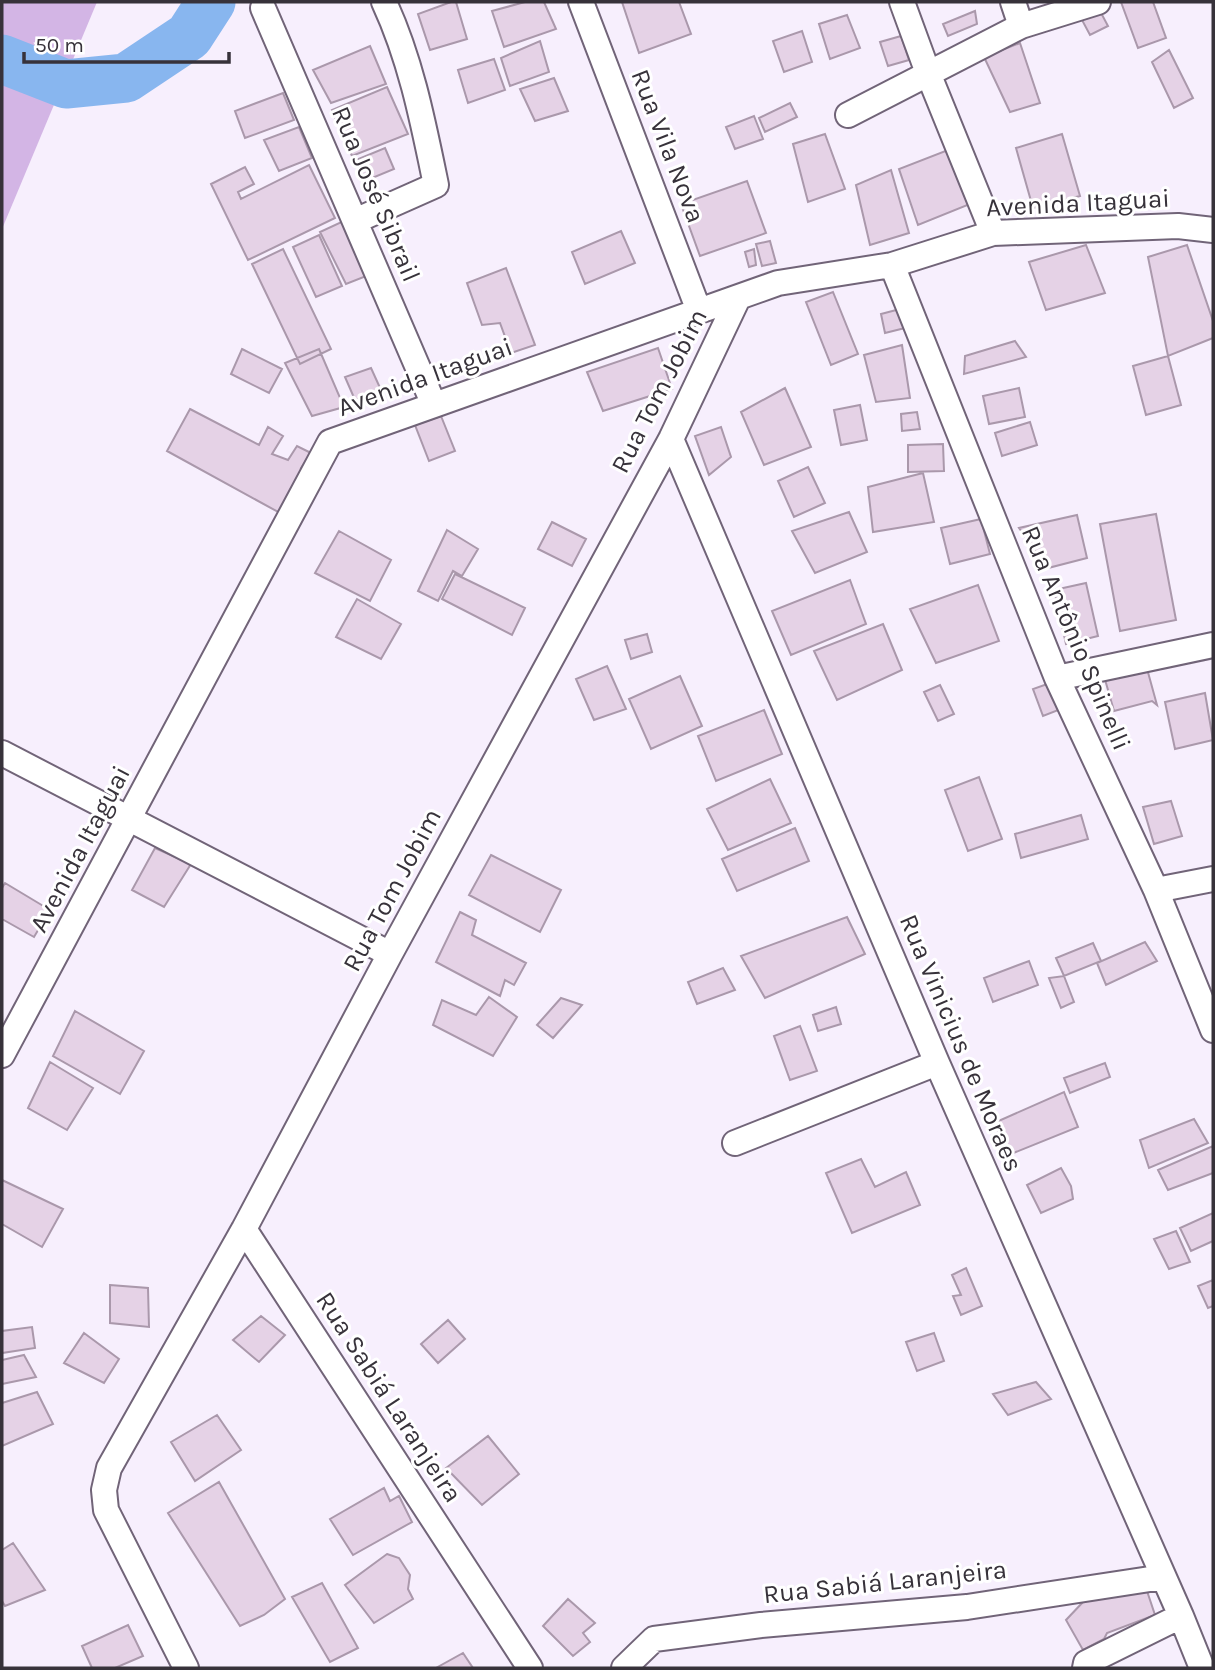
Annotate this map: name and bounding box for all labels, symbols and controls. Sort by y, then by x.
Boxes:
scale bar [24,21,229,65]
text: 50 m [35,33,84,57]
street label: Rua Vila Nova [625,65,711,227]
street label: Rua José Sibrail [325,102,427,286]
street label: Avenida Itaguai [985,183,1171,223]
street label: Rua Tom Jobim [604,304,714,478]
street label: Avenida Itaguai [333,331,517,423]
street label: Rua Antônio Spinelli [1015,521,1137,755]
street label: Avenida Itaguai [23,761,137,937]
street label: Rua Tom Jobim [336,803,448,977]
street label: Rua Vinicius de Moraes [893,910,1029,1176]
street label: Rua Sabiá Laranjeira [309,1286,469,1508]
street label: Rua Sabiá Laranjeira [762,1554,1008,1610]

